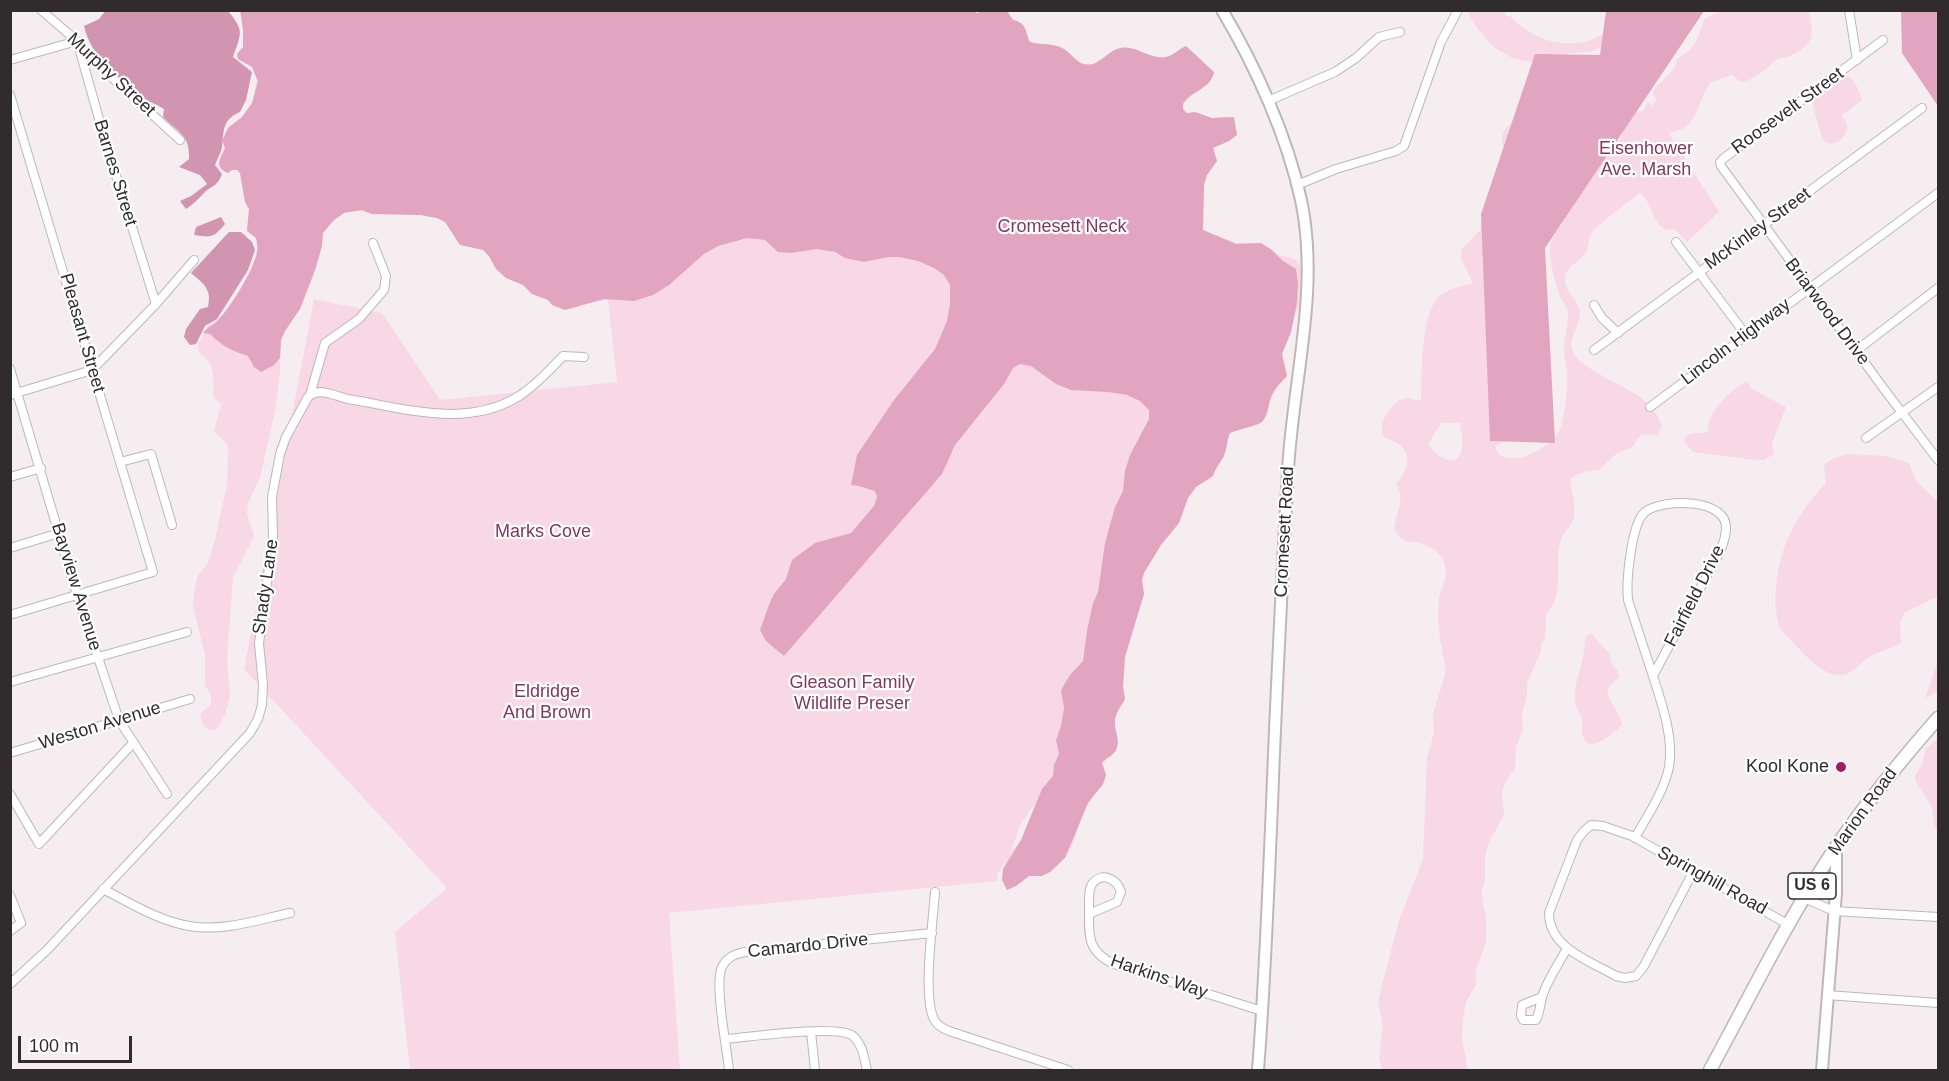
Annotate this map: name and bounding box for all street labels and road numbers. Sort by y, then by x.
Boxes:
street label: Murphy Street [62,29,160,121]
street label: Roosevelt Street [1728,63,1848,159]
street label: Barnes Street [89,117,141,229]
street label: McKinley Street [1701,183,1815,275]
street label: Briarwood Drive [1780,254,1874,370]
street label: Pleasant Street [55,271,109,395]
street label: Lincoln Highway [1677,294,1795,390]
street label: Cromesett Road [1271,466,1299,598]
street label: Bayview Avenue [46,520,106,654]
street label: Shady Lane [249,538,283,636]
street label: Fairfield Drive [1660,542,1730,650]
street label: Weston Avenue [36,697,164,755]
street label: Marion Road [1824,764,1902,860]
street label: Springhill Road [1653,842,1771,920]
road number: US 6 [1788,873,1836,899]
street label: Camardo Drive [747,929,869,963]
street label: Harkins Way [1108,950,1210,1004]

